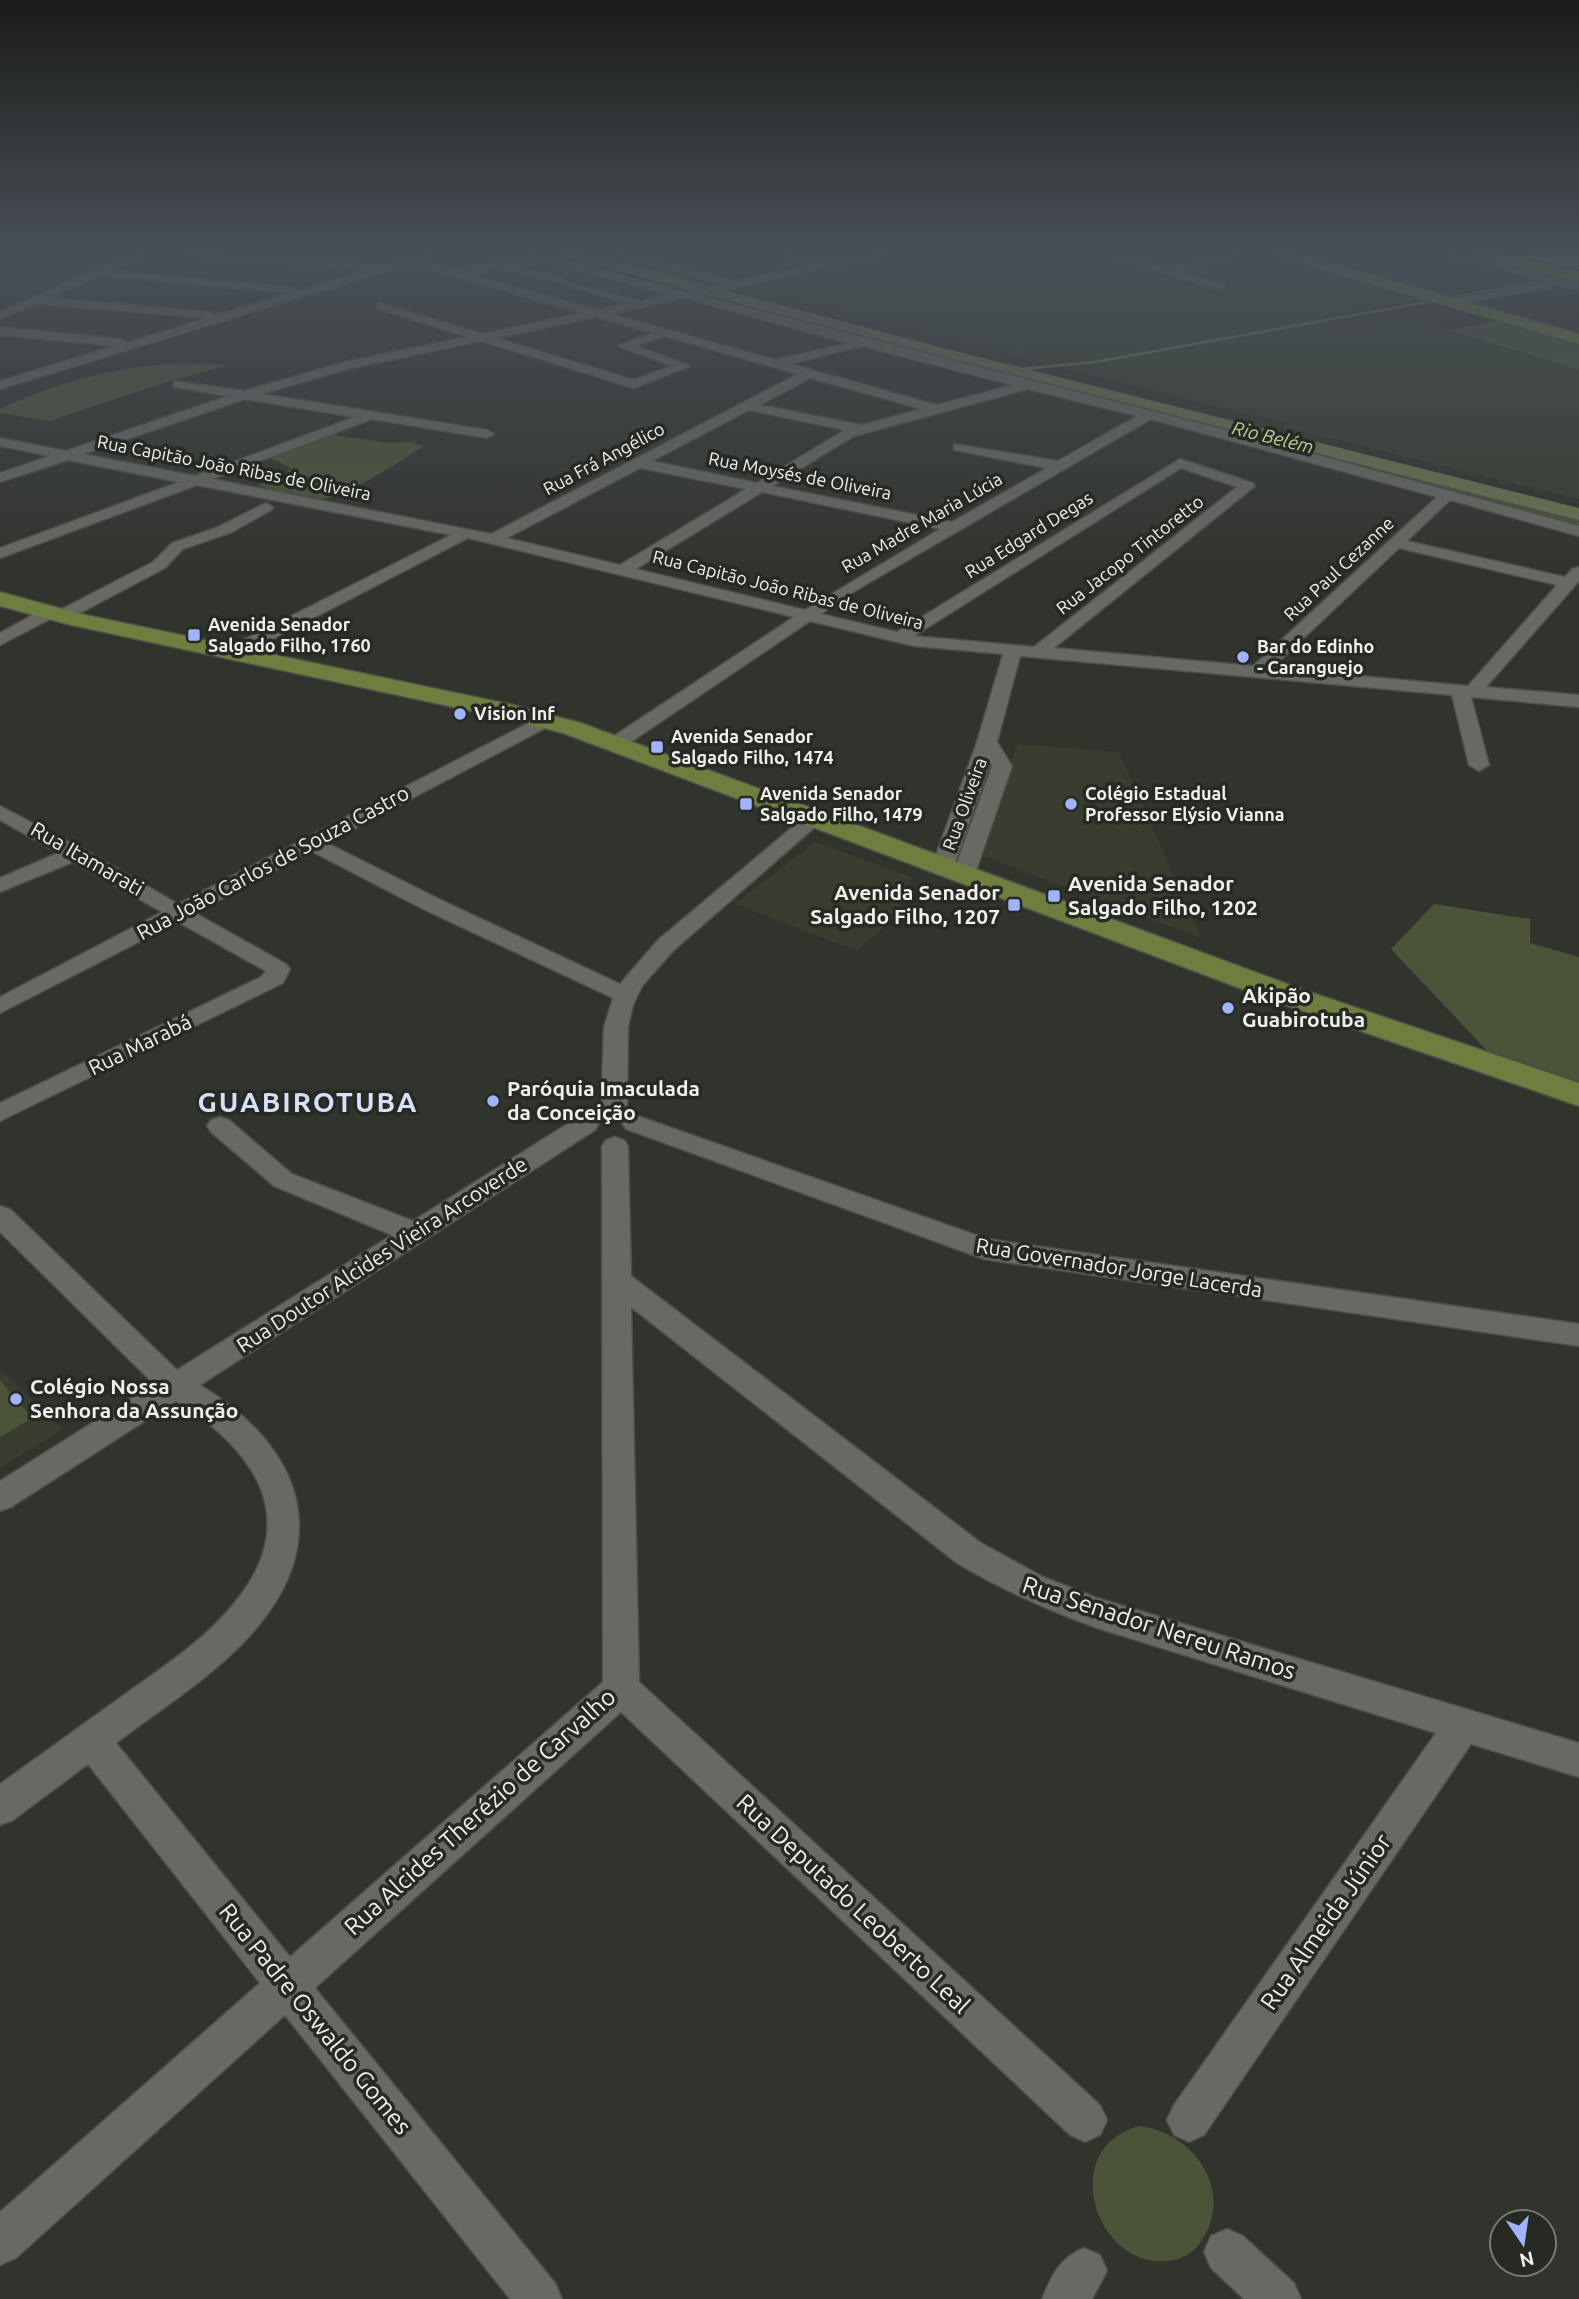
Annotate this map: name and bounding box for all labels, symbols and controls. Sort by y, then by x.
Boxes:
water label: Rio Belém [1230,416,1316,458]
street label: Rua Frá Angélico [539,418,668,498]
street label: Rua Capitão João Ribas de Oliveira [96,431,373,503]
street label: Rua Moysés de Oliveira [707,447,893,503]
street label: Rua Madre Maria Lúcia [838,468,1005,576]
street label: Rua Edgard Degas [961,487,1096,581]
street label: Rua Jacopo Tintoretto [1052,491,1207,618]
street label: Rua Paul Cezanne [1279,512,1397,624]
street label: Rua Capitão João Ribas de Oliveira [651,546,926,632]
place label: Avenida Senador Salgado Filho, 1760 [208,614,371,655]
marker: Avenida Senador Salgado Filho, 1760 [186,627,202,643]
place label: Bar do Edinho - Caranguejo [1257,636,1374,677]
marker: Bar do Edinho - Caranguejo [1235,649,1251,665]
place label: Vision Inf [474,703,555,723]
marker: Vision Inf [452,706,468,722]
place label: Avenida Senador Salgado Filho, 1474 [671,726,834,767]
marker: Avenida Senador Salgado Filho, 1474 [649,739,665,755]
street label: Rua Oliveira [938,755,990,853]
street label: Rua João Carlos de Souza Castro [132,780,413,944]
place label: Avenida Senador Salgado Filho, 1479 [760,783,923,824]
place label: Colégio Estadual Professor Elýsio Vianna [1085,783,1285,824]
marker: Avenida Senador Salgado Filho, 1479 [738,796,754,812]
marker: Colégio Estadual Professor Elýsio Vianna [1063,796,1079,812]
street label: Rua Itamarati [27,816,148,900]
place label: Avenida Senador Salgado Filho, 1202 [1068,871,1258,919]
place label: Avenida Senador Salgado Filho, 1207 [810,880,1000,928]
marker: Avenida Senador Salgado Filho, 1202 [1046,888,1062,904]
marker: Avenida Senador Salgado Filho, 1207 [1006,897,1022,913]
place label: Akipão Guabirotuba [1242,983,1365,1031]
marker: Akipão Guabirotuba [1220,1000,1236,1016]
street label: Rua Marabá [84,1009,195,1079]
place label: Paróquia Imaculada da Conceição [507,1076,700,1124]
district label: GUABIROTUBA [197,1086,419,1117]
marker: Paróquia Imaculada da Conceição [485,1093,501,1109]
street label: Rua Doutor Alcides Vieira Arcoverde [232,1151,531,1357]
street label: Rua Governador Jorge Lacerda [974,1233,1264,1302]
place label: Colégio Nossa Senhora da Assunção [30,1374,238,1422]
marker: Colégio Nossa Senhora da Assunção [8,1391,24,1407]
street label: Rua Senador Nereu Ramos [1019,1571,1299,1684]
street label: Rua Alcides Therézio de Carvalho [339,1683,621,1940]
street label: Rua Deputado Leoberto Leal [731,1789,975,2019]
street label: Rua Almeida Júnior [1255,1829,1396,2015]
street label: Rua Padre Oswaldo Gomes [214,1898,417,2139]
north arrow [1488,2208,1558,2278]
text: N [1517,2247,1536,2272]

